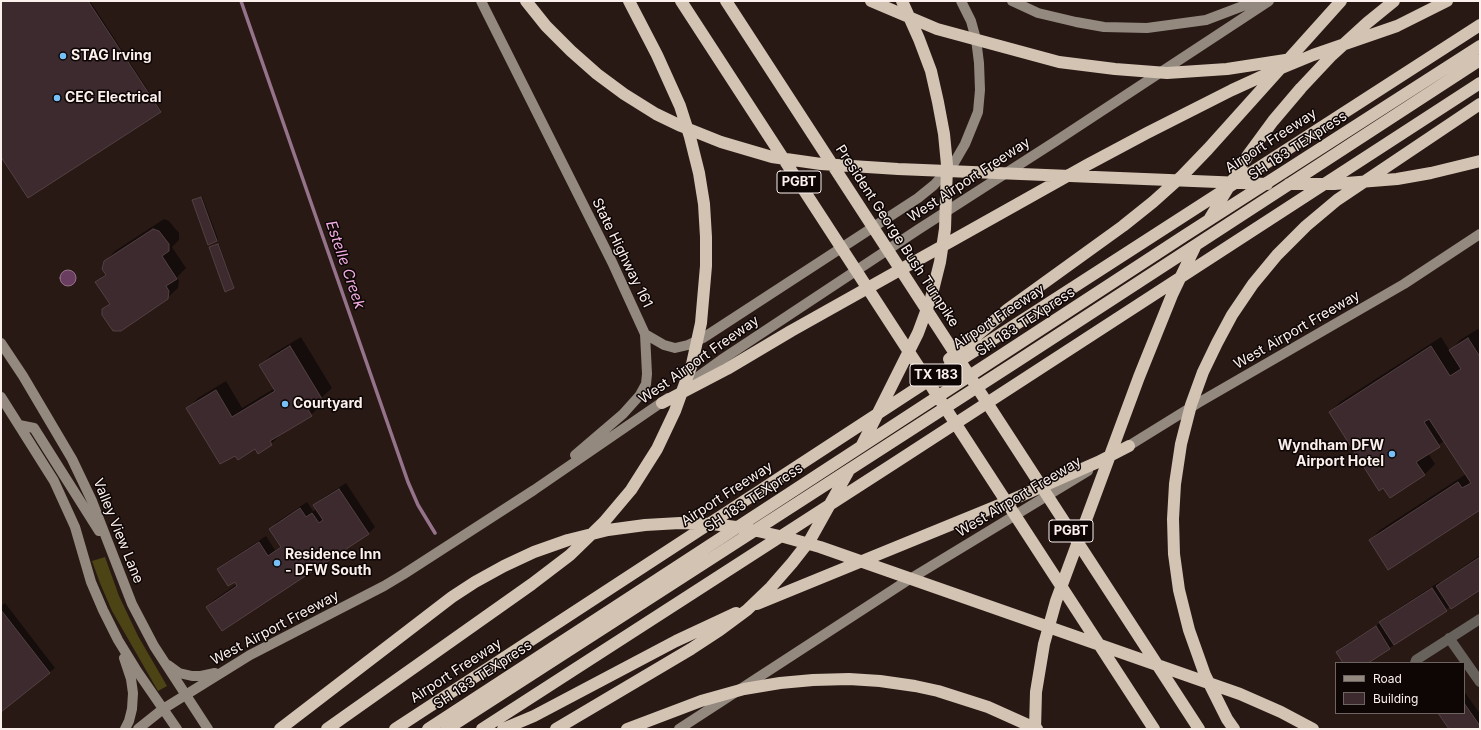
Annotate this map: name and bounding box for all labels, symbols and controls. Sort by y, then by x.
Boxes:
place label: STAG Irving [71,48,152,64]
marker: STAG Irving [58,51,68,61]
place label: CEC Electrical [65,90,161,106]
marker: CEC Electrical [52,93,62,103]
street label: Airport Freeway [1222,105,1320,177]
street label: SH 183 TEXpress [1246,108,1350,184]
street label: West Airport Freeway [905,134,1033,226]
street label: President George Bush Turnpike [832,142,962,330]
road number: PGBT [777,171,821,193]
street label: State Highway 161 [588,196,656,310]
water label: Estelle Creek [321,218,369,312]
street label: Airport Freeway [950,281,1048,353]
street label: SH 183 TEXpress [974,284,1078,360]
street label: West Airport Freeway [1231,287,1363,373]
street label: West Airport Freeway [636,312,762,408]
road number: TX 183 [910,364,962,386]
place label: Courtyard [293,396,363,412]
marker: Courtyard [280,399,290,409]
place label: Wyndham DFW Airport Hotel [1278,438,1384,470]
marker: Wyndham DFW Airport Hotel [1387,449,1397,459]
street label: West Airport Freeway [954,453,1084,541]
street label: Airport Freeway [678,458,776,530]
street label: SH 183 TEXpress [702,460,806,536]
street label: Valley View Lane [89,476,147,586]
road number: PGBT [1049,520,1093,542]
place label: Residence Inn - DFW South [285,547,381,580]
marker: Residence Inn - DFW South [272,558,282,568]
street label: West Airport Freeway [208,587,342,669]
street label: Airport Freeway [407,635,505,707]
street label: SH 183 TEXpress [431,637,535,713]
legend [1335,662,1465,714]
text: Road [1373,671,1402,686]
text: Building [1373,691,1418,706]

